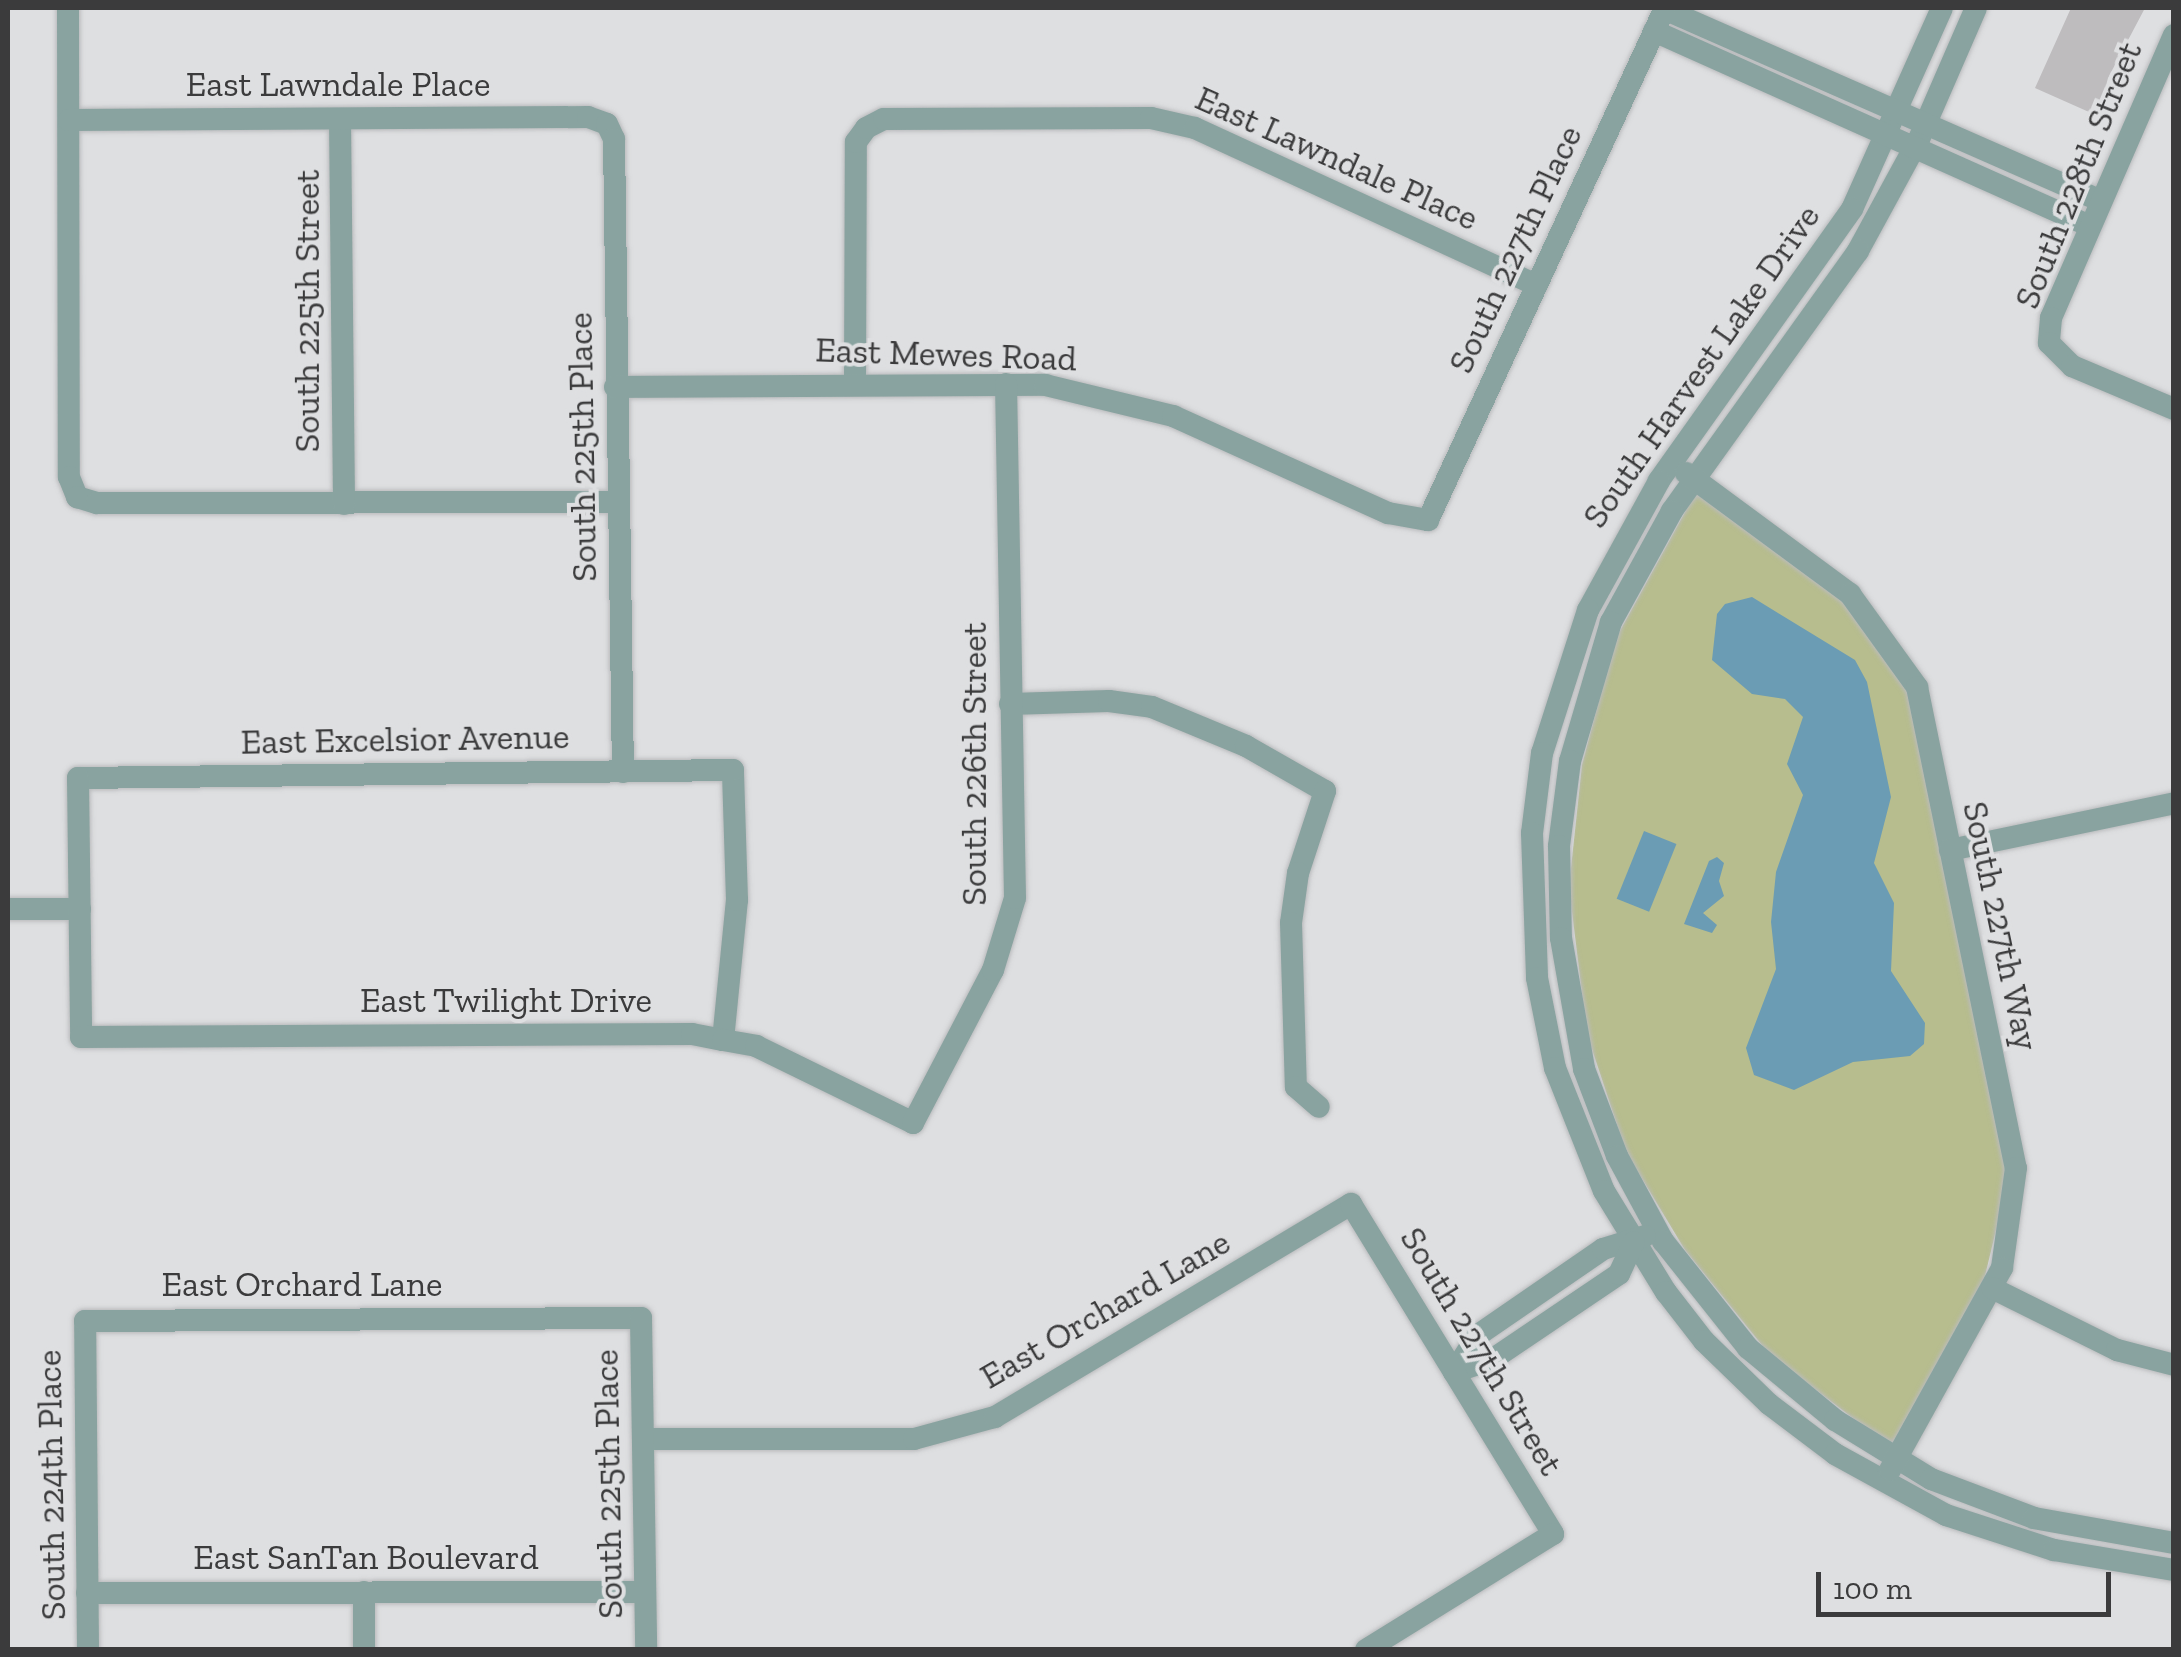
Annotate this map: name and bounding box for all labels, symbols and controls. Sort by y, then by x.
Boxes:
street label: South 228th Street [2005,35,2151,315]
street label: East Lawndale Place [186,63,490,105]
street label: East Lawndale Place [1189,77,1485,239]
street label: South 227th Place [1439,118,1591,380]
street label: South 225th Street [286,169,328,453]
street label: South Harvest Lake Drive [1573,196,1829,536]
street label: South 225th Place [559,312,605,582]
street label: East Mewes Road [815,328,1077,380]
street label: South 226th Street [953,622,995,906]
street label: East Excelsior Avenue [240,715,570,763]
street label: South 227th Way [1954,797,2048,1055]
street label: East Twilight Drive [360,979,652,1021]
street label: South 227th Street [1391,1219,1573,1483]
street label: East Orchard Lane [973,1221,1237,1397]
street label: East Orchard Lane [162,1263,442,1305]
street label: South 224th Place [28,1349,74,1621]
street label: South 225th Place [585,1349,631,1619]
street label: East SanTan Boulevard [193,1536,539,1578]
scale bar [1821,1552,2116,1614]
text: 100 m [1833,1571,1912,1607]

